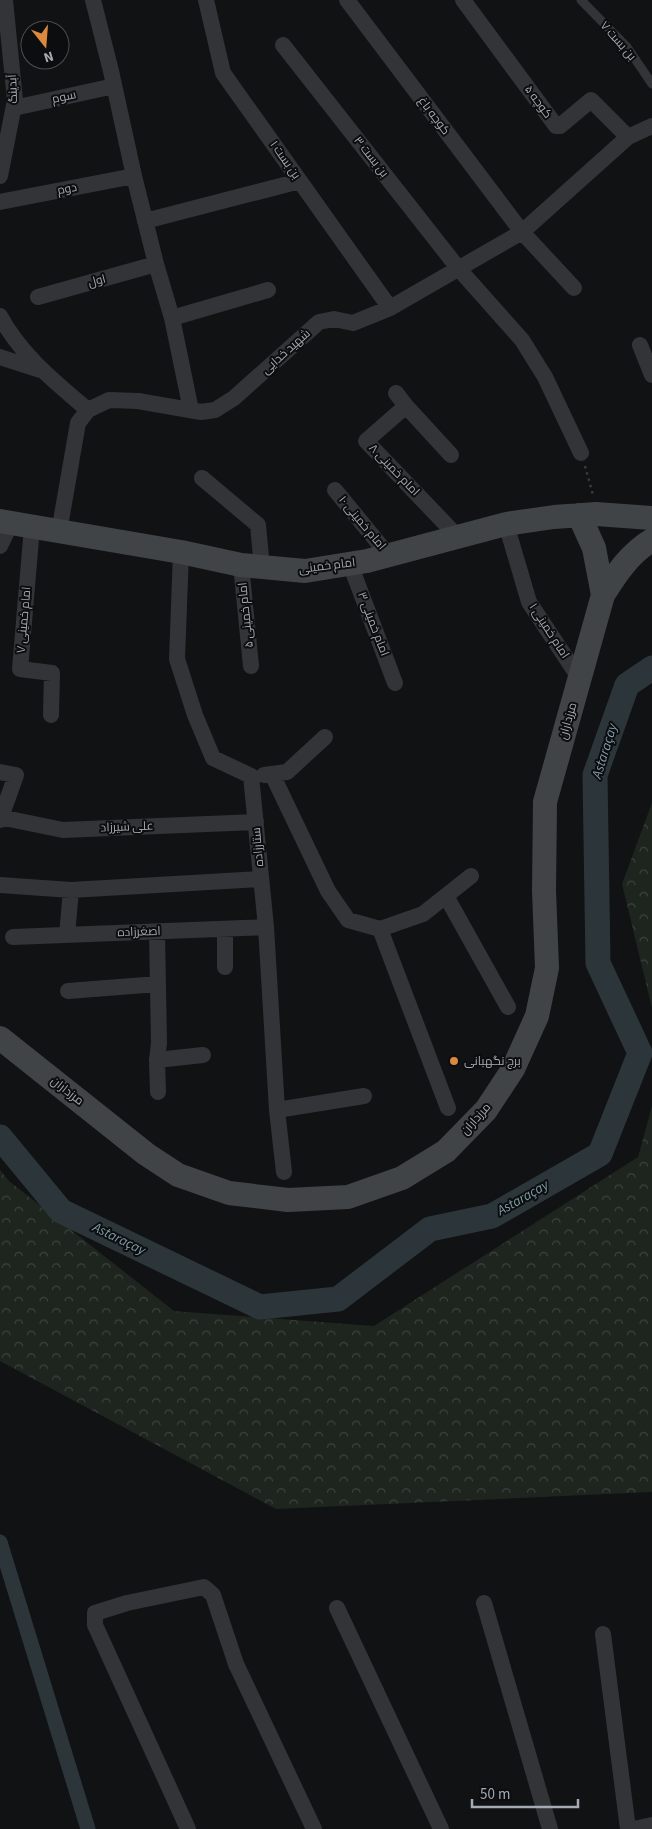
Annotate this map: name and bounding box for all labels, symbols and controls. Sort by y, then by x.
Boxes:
street label: بن بست ۷ [596,18,640,64]
north arrow [20,20,70,70]
text: N [41,46,56,67]
street label: آبدینگ [4,73,22,104]
street label: کوچه ۵ [520,82,556,122]
street label: سوم [50,86,78,108]
street label: کوچه باغ [414,93,454,139]
street label: بن بست ۳ [350,133,392,181]
street label: بن بست ۱ [266,137,304,183]
street label: دوم [56,179,79,199]
street label: اول [86,270,108,292]
street label: شهید خدایی [258,325,314,378]
street label: امام خمینی ۸ [365,440,423,500]
street label: امام خمینی ۱۰ [334,492,390,554]
street label: امام خمینی [298,554,356,578]
street label: امام خمینی ۵ [234,581,258,649]
street label: امام خمینی ۷ [13,586,35,654]
street label: امام خمینی ۳ [353,590,393,658]
street label: امام خمینی ۱ [525,600,573,662]
street label: مرزداران [555,700,581,742]
water label: Astaraçay [587,720,623,782]
street label: علی شیرزاد [100,818,154,836]
street label: ستارزاده [248,827,268,867]
street label: اصغرزاده [117,923,161,941]
place label: برج نگهبانی [464,1053,521,1070]
marker: برج نگهبانی [448,1055,460,1067]
street label: مرزداران [47,1073,87,1109]
street label: مرزداران [457,1099,495,1139]
water label: Astaraçay [493,1175,553,1221]
water label: Astaraçay [88,1217,149,1261]
scale bar [472,1776,578,1808]
text: 50 m [480,1784,510,1805]

